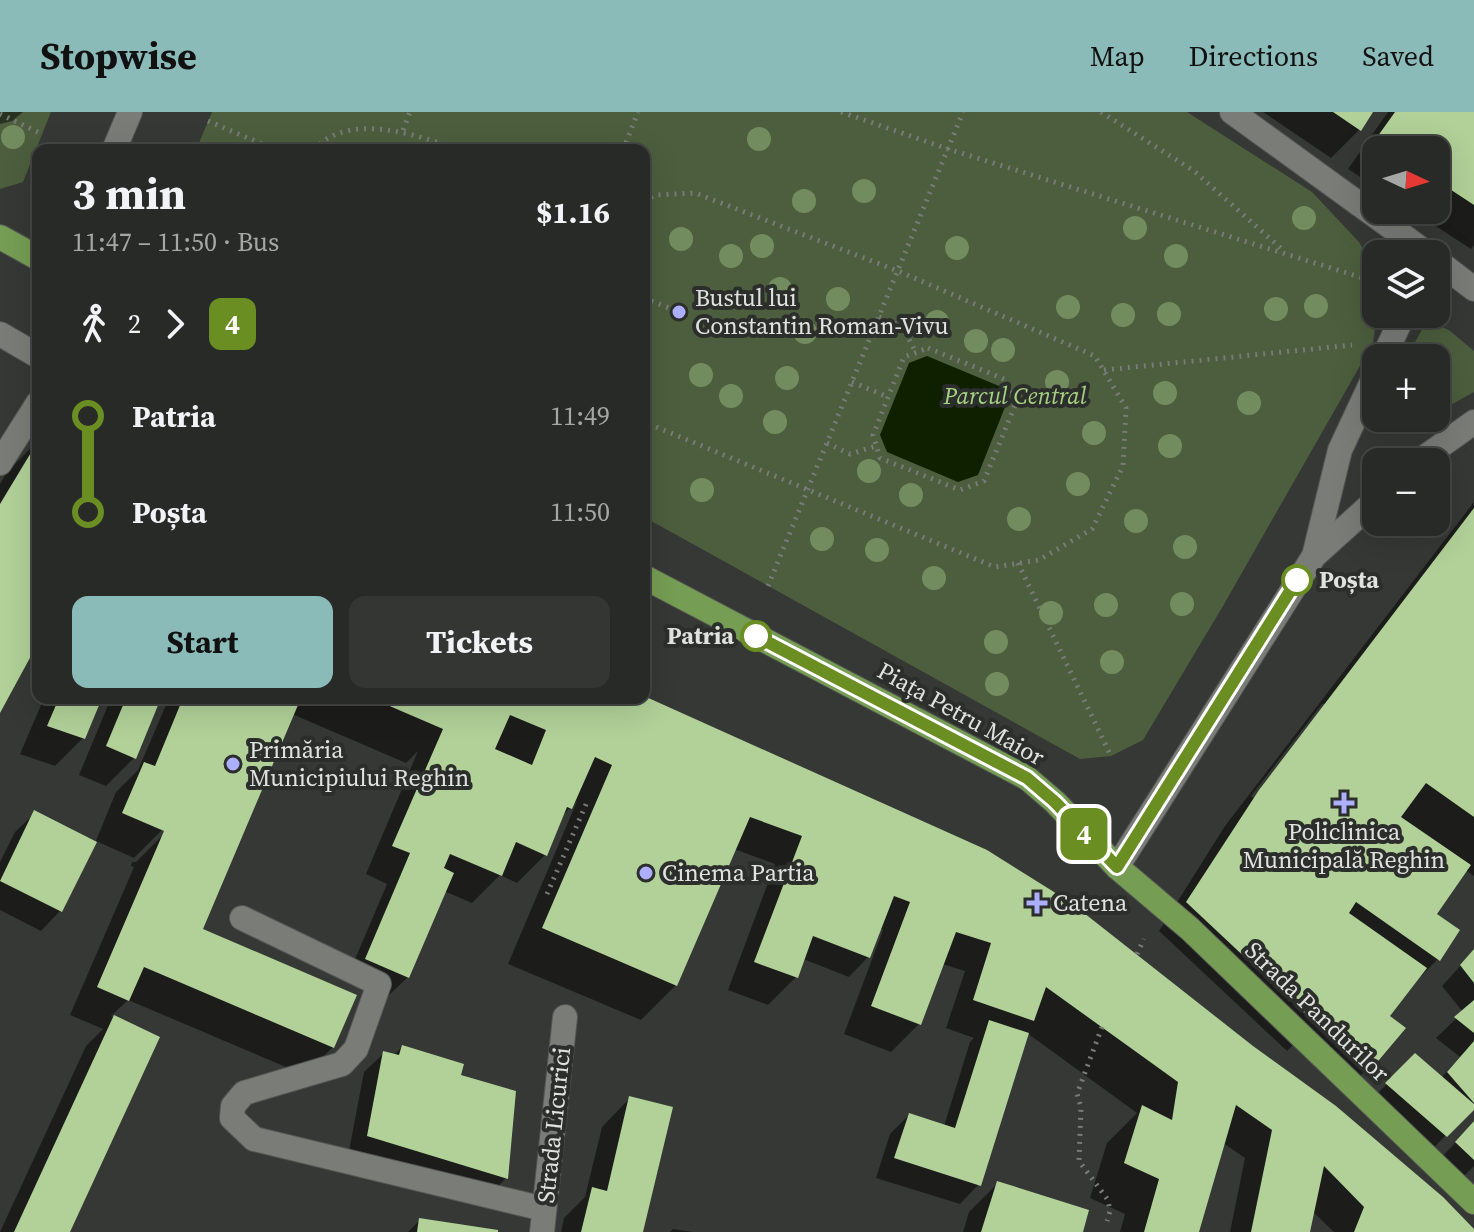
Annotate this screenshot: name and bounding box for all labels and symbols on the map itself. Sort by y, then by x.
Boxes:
north arrow [1362,136,1450,224]
place label: Bustul lui Constantin Roman-Vivu [695,281,949,342]
marker: Bustul lui Constantin Roman-Vivu [670,303,688,321]
park label: Parcul Central [943,379,1087,412]
place label: Poșta [1319,563,1379,596]
marker: Poșta [1282,565,1312,595]
place label: Patria [667,619,734,652]
marker: Patria [741,621,771,651]
street label: Piața Petru Maior [872,654,1051,773]
place label: Primăria Municipiului Reghin [249,733,469,794]
marker: Primăria Municipiului Reghin [224,755,242,773]
marker: Policlinica Municipală Reghin [1333,792,1355,814]
line badge: 4 [1058,808,1110,860]
place label: Policlinica Municipală Reghin [1243,815,1445,876]
place label: Cinema Partia [662,856,815,889]
marker: Cinema Partia [637,864,655,882]
place label: Catena [1053,886,1128,919]
marker: Catena [1028,894,1046,912]
street label: Strada Pandurilor [1238,934,1397,1089]
street label: Strada Licurici [529,1045,578,1204]

